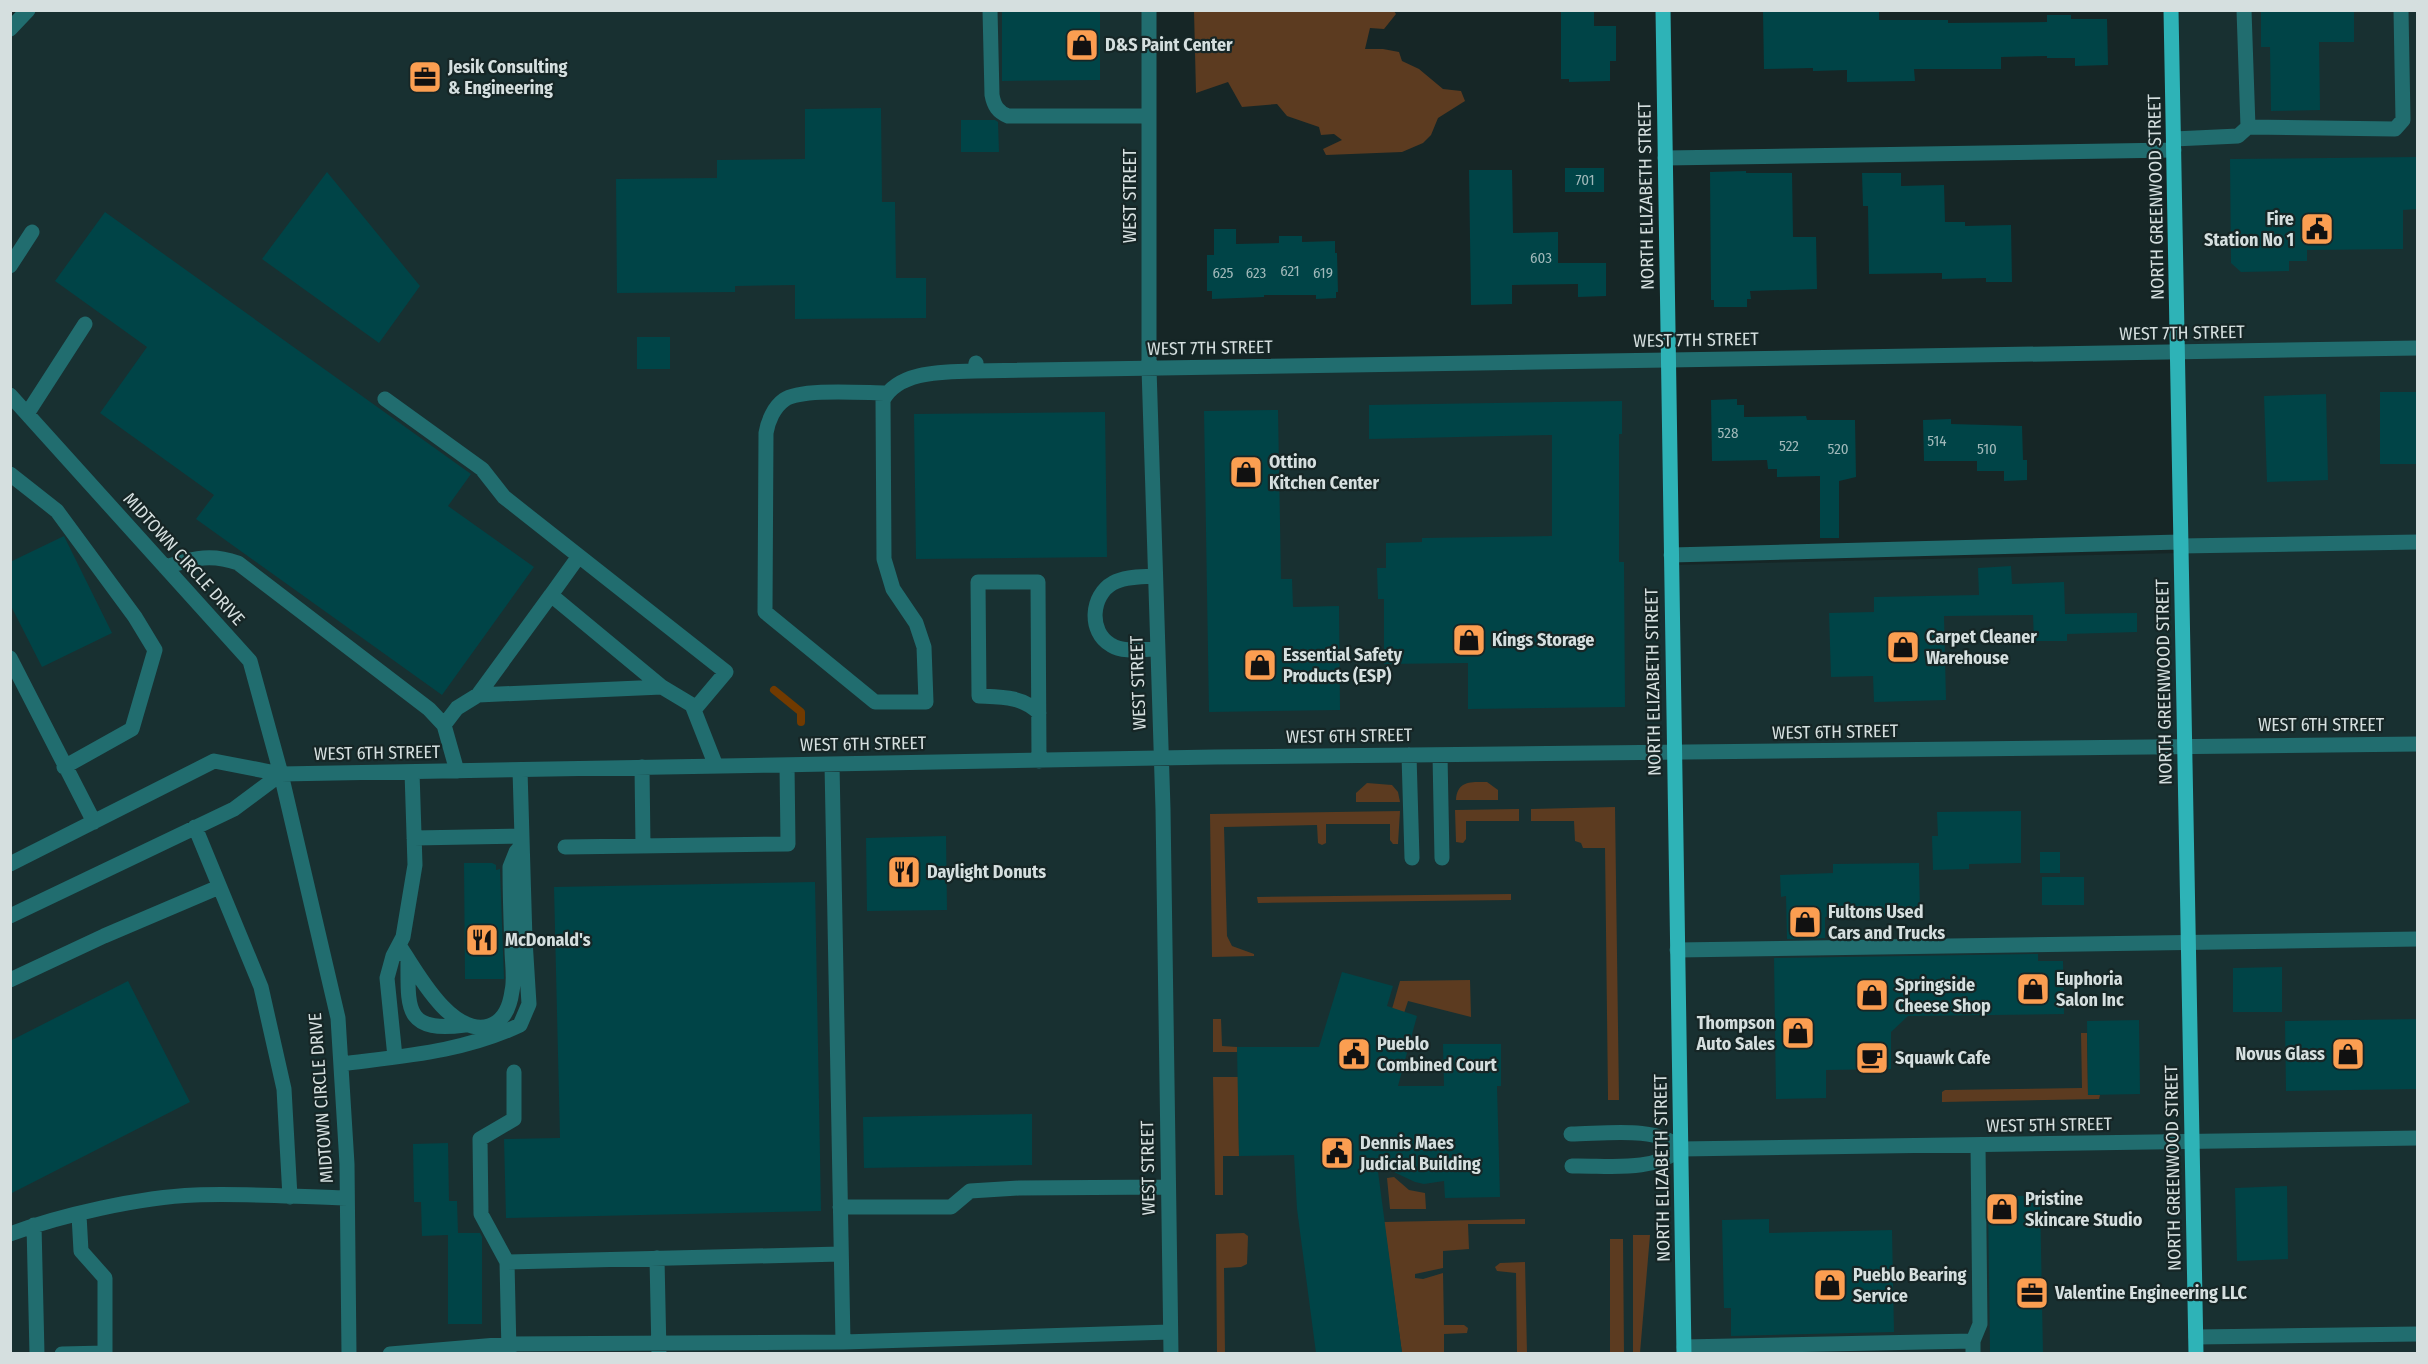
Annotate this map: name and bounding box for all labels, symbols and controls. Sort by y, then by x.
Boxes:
shop icon: D&S Paint Center [1064,27,1100,63]
place label: D&S Paint Center [1105,34,1233,56]
place label: Jesik Consulting & Engineering [447,56,567,99]
office icon: Jesik Consulting & Engineering [407,59,443,95]
street label: NORTH GREENWOOD STREET [2143,93,2169,300]
street label: NORTH ELIZABETH STREET [1633,101,1659,290]
street label: WEST STREET [1119,148,1141,243]
house number: 701 [1575,171,1595,189]
place label: Fire Station No 1 [2204,208,2294,251]
public building icon: Fire Station No 1 [2299,211,2335,247]
house number: 603 [1530,249,1552,267]
house number: 621 [1280,262,1300,280]
house number: 625 [1213,264,1234,282]
house number: 623 [1246,264,1267,282]
house number: 619 [1313,264,1333,282]
street label: WEST 7TH STREET [2119,321,2246,345]
street label: WEST 7TH STREET [1633,328,1760,352]
street label: WEST 7TH STREET [1147,336,1274,360]
house number: 528 [1718,424,1738,442]
house number: 514 [1927,432,1947,450]
house number: 522 [1779,437,1799,455]
house number: 520 [1827,440,1849,458]
house number: 510 [1977,440,1997,458]
place label: Ottino Kitchen Center [1269,451,1379,494]
shop icon: Ottino Kitchen Center [1228,454,1264,490]
street label: MIDTOWN CIRCLE DRIVE [119,488,249,630]
street label: NORTH GREENWOOD STREET [2151,578,2177,785]
street label: NORTH ELIZABETH STREET [1640,587,1666,776]
shop icon: Kings Storage [1451,622,1487,658]
place label: Carpet Cleaner Warehouse [1926,626,2037,669]
place label: Kings Storage [1492,629,1594,651]
shop icon: Carpet Cleaner Warehouse [1885,629,1921,665]
street label: WEST STREET [1125,635,1151,731]
place label: Essential Safety Products (ESP) [1283,644,1403,687]
shop icon: Essential Safety Products (ESP) [1242,647,1278,683]
street label: WEST 6TH STREET [2258,714,2385,736]
street label: WEST 6TH STREET [1772,720,1899,744]
street label: WEST 6TH STREET [1286,724,1413,748]
street label: WEST 6TH STREET [800,732,927,756]
street label: WEST 6TH STREET [314,741,441,765]
restaurant icon: Daylight Donuts [886,854,922,890]
place label: Daylight Donuts [927,861,1046,883]
place label: Fultons Used Cars and Trucks [1828,901,1945,944]
shop icon: Fultons Used Cars and Trucks [1787,904,1823,940]
restaurant icon: McDonald's [464,922,500,958]
place label: McDonald's [505,929,591,951]
place label: Euphoria Salon Inc [2056,968,2124,1011]
shop icon: Euphoria Salon Inc [2015,971,2051,1007]
place label: Springside Cheese Shop [1895,974,1991,1017]
shop icon: Springside Cheese Shop [1854,977,1890,1013]
street label: MIDTOWN CIRCLE DRIVE [304,1012,338,1184]
place label: Thompson Auto Sales [1696,1012,1775,1055]
shop icon: Thompson Auto Sales [1780,1015,1816,1051]
place label: Pueblo Combined Court [1377,1033,1498,1076]
public building icon: Pueblo Combined Court [1336,1036,1372,1072]
shop icon: Novus Glass [2330,1036,2366,1072]
cafe icon: Squawk Cafe [1854,1040,1890,1076]
place label: Novus Glass [2235,1043,2325,1065]
place label: Squawk Cafe [1895,1047,1991,1069]
street label: NORTH GREENWOOD STREET [2160,1064,2186,1271]
street label: NORTH ELIZABETH STREET [1649,1073,1675,1262]
street label: WEST 5TH STREET [1986,1113,2113,1137]
street label: WEST STREET [1136,1120,1160,1216]
place label: Dennis Maes Judicial Building [1359,1132,1481,1175]
public building icon: Dennis Maes Judicial Building [1319,1135,1355,1171]
place label: Pristine Skincare Studio [2025,1188,2143,1231]
shop icon: Pristine Skincare Studio [1984,1191,2020,1227]
place label: Pueblo Bearing Service [1853,1264,1967,1307]
shop icon: Pueblo Bearing Service [1812,1267,1848,1303]
office icon: Valentine Engineering LLC [2014,1275,2050,1311]
place label: Valentine Engineering LLC [2054,1282,2248,1304]

